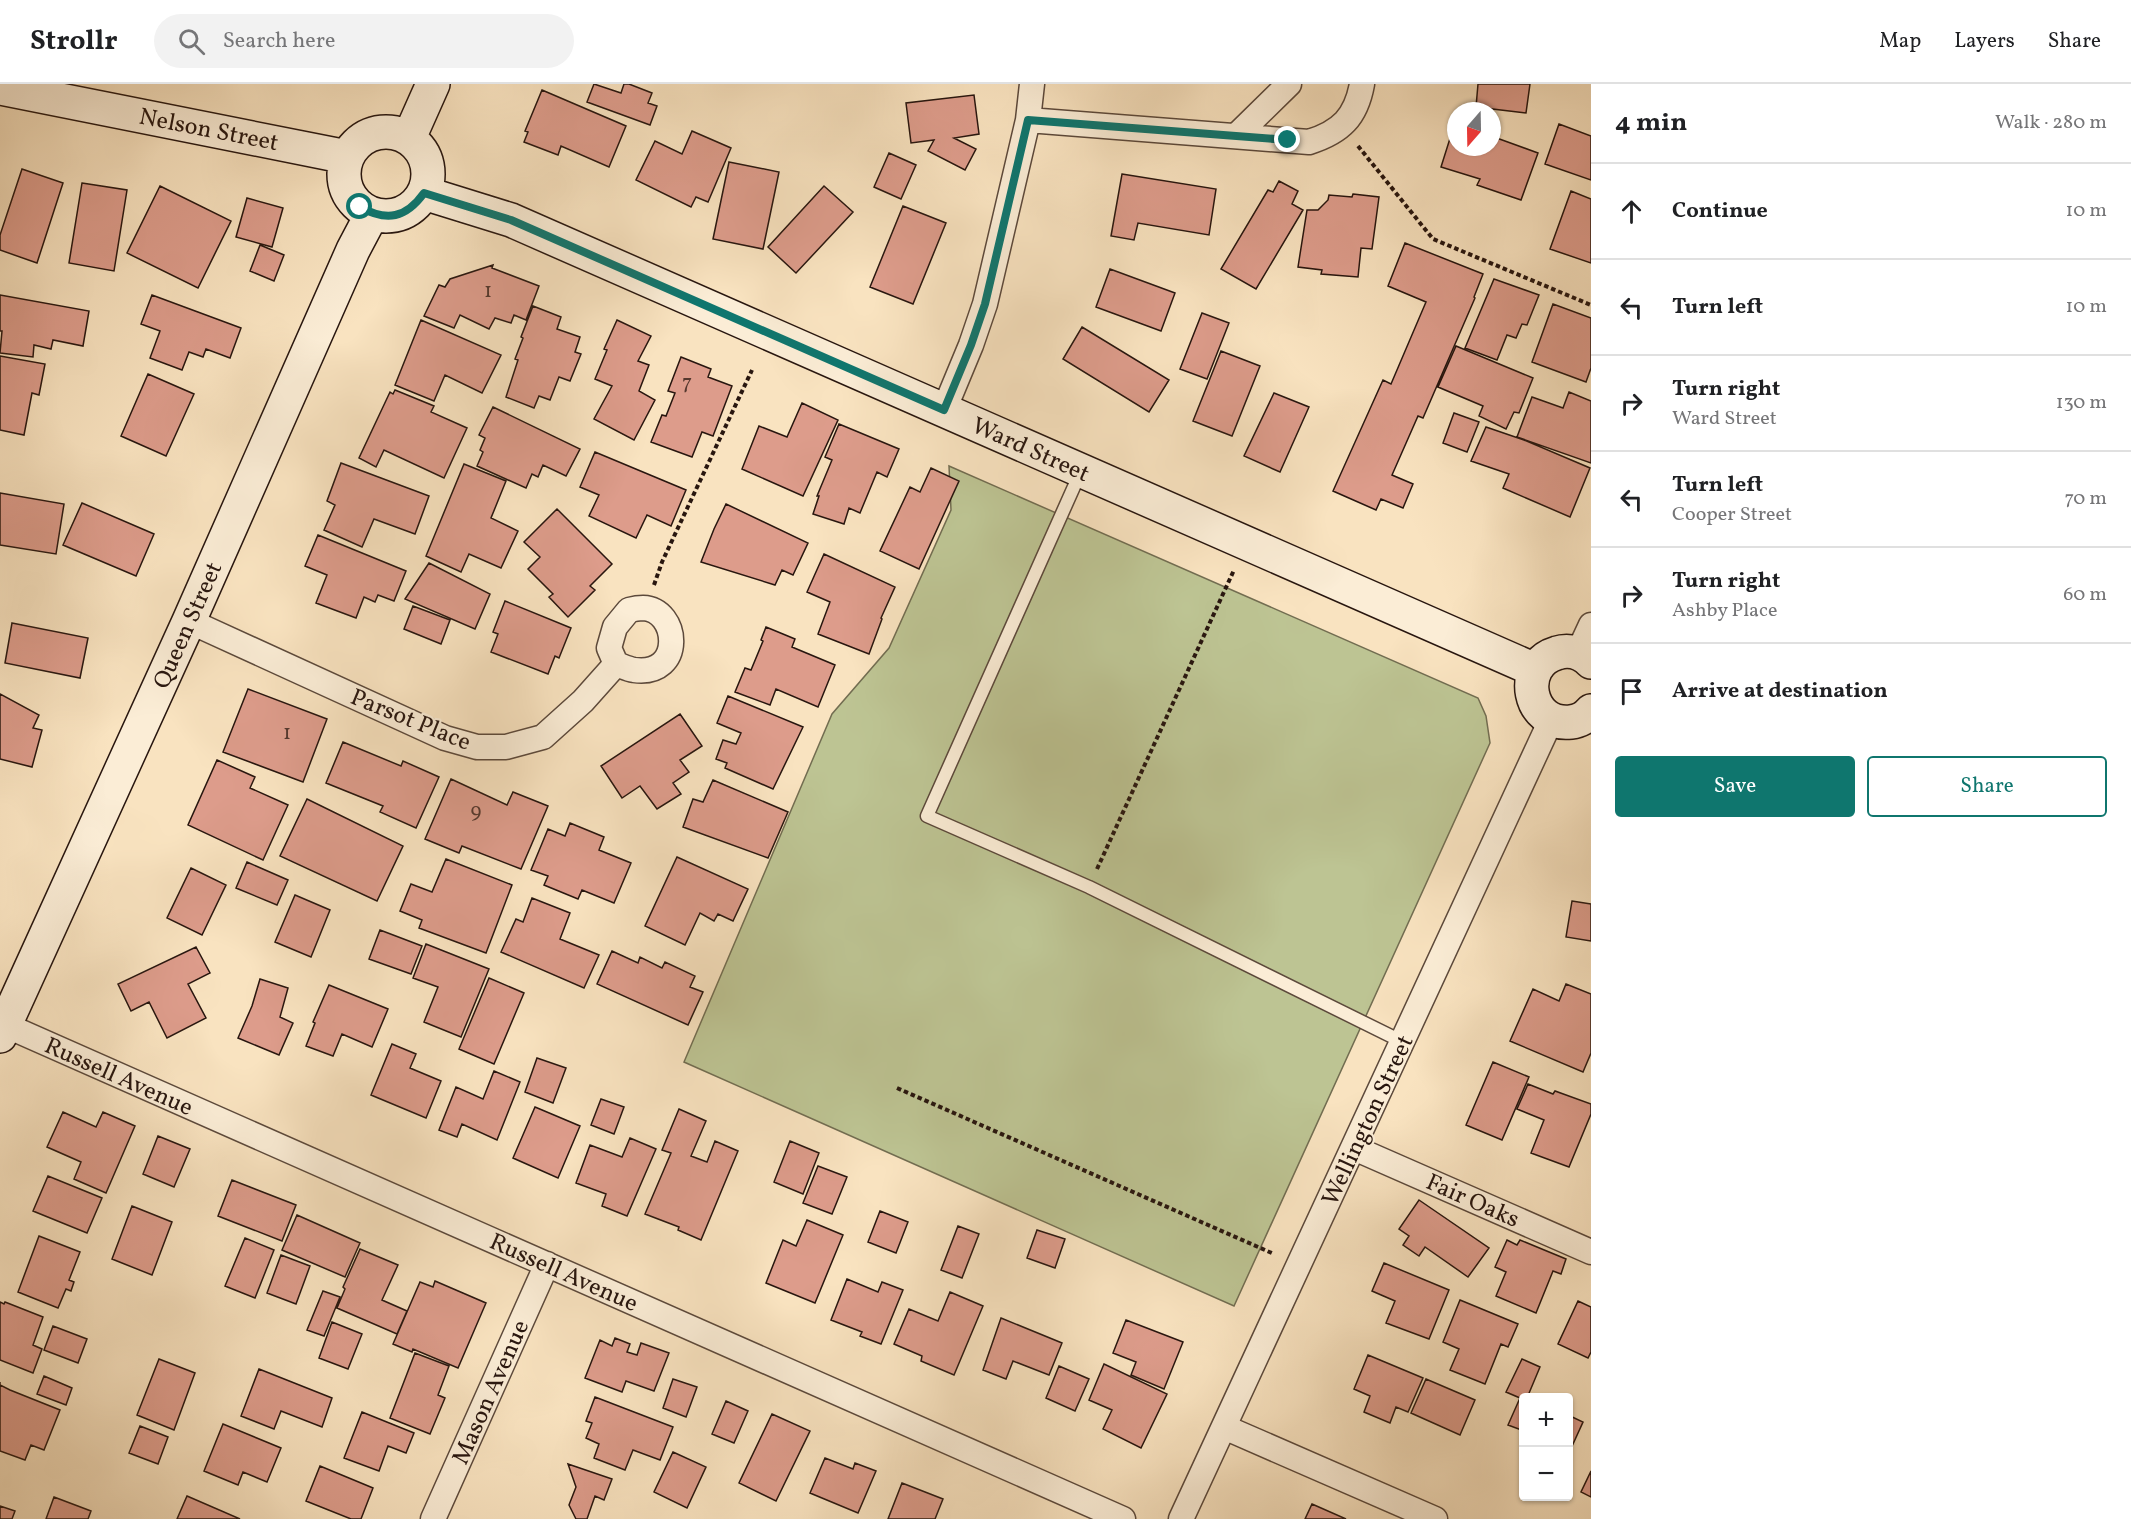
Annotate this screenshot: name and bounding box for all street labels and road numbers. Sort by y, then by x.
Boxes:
street label: Nelson Street [136,101,281,161]
street label: Ward Street [966,410,1094,492]
street label: Queen Street [146,557,232,695]
street label: Parsot Place [345,681,476,760]
street label: Russell Avenue [38,1030,198,1126]
street label: Wellington Street [1314,1030,1423,1212]
street label: Fair Oaks [1420,1166,1524,1238]
street label: Russell Avenue [483,1226,643,1322]
street label: Mason Avenue [445,1315,539,1471]

